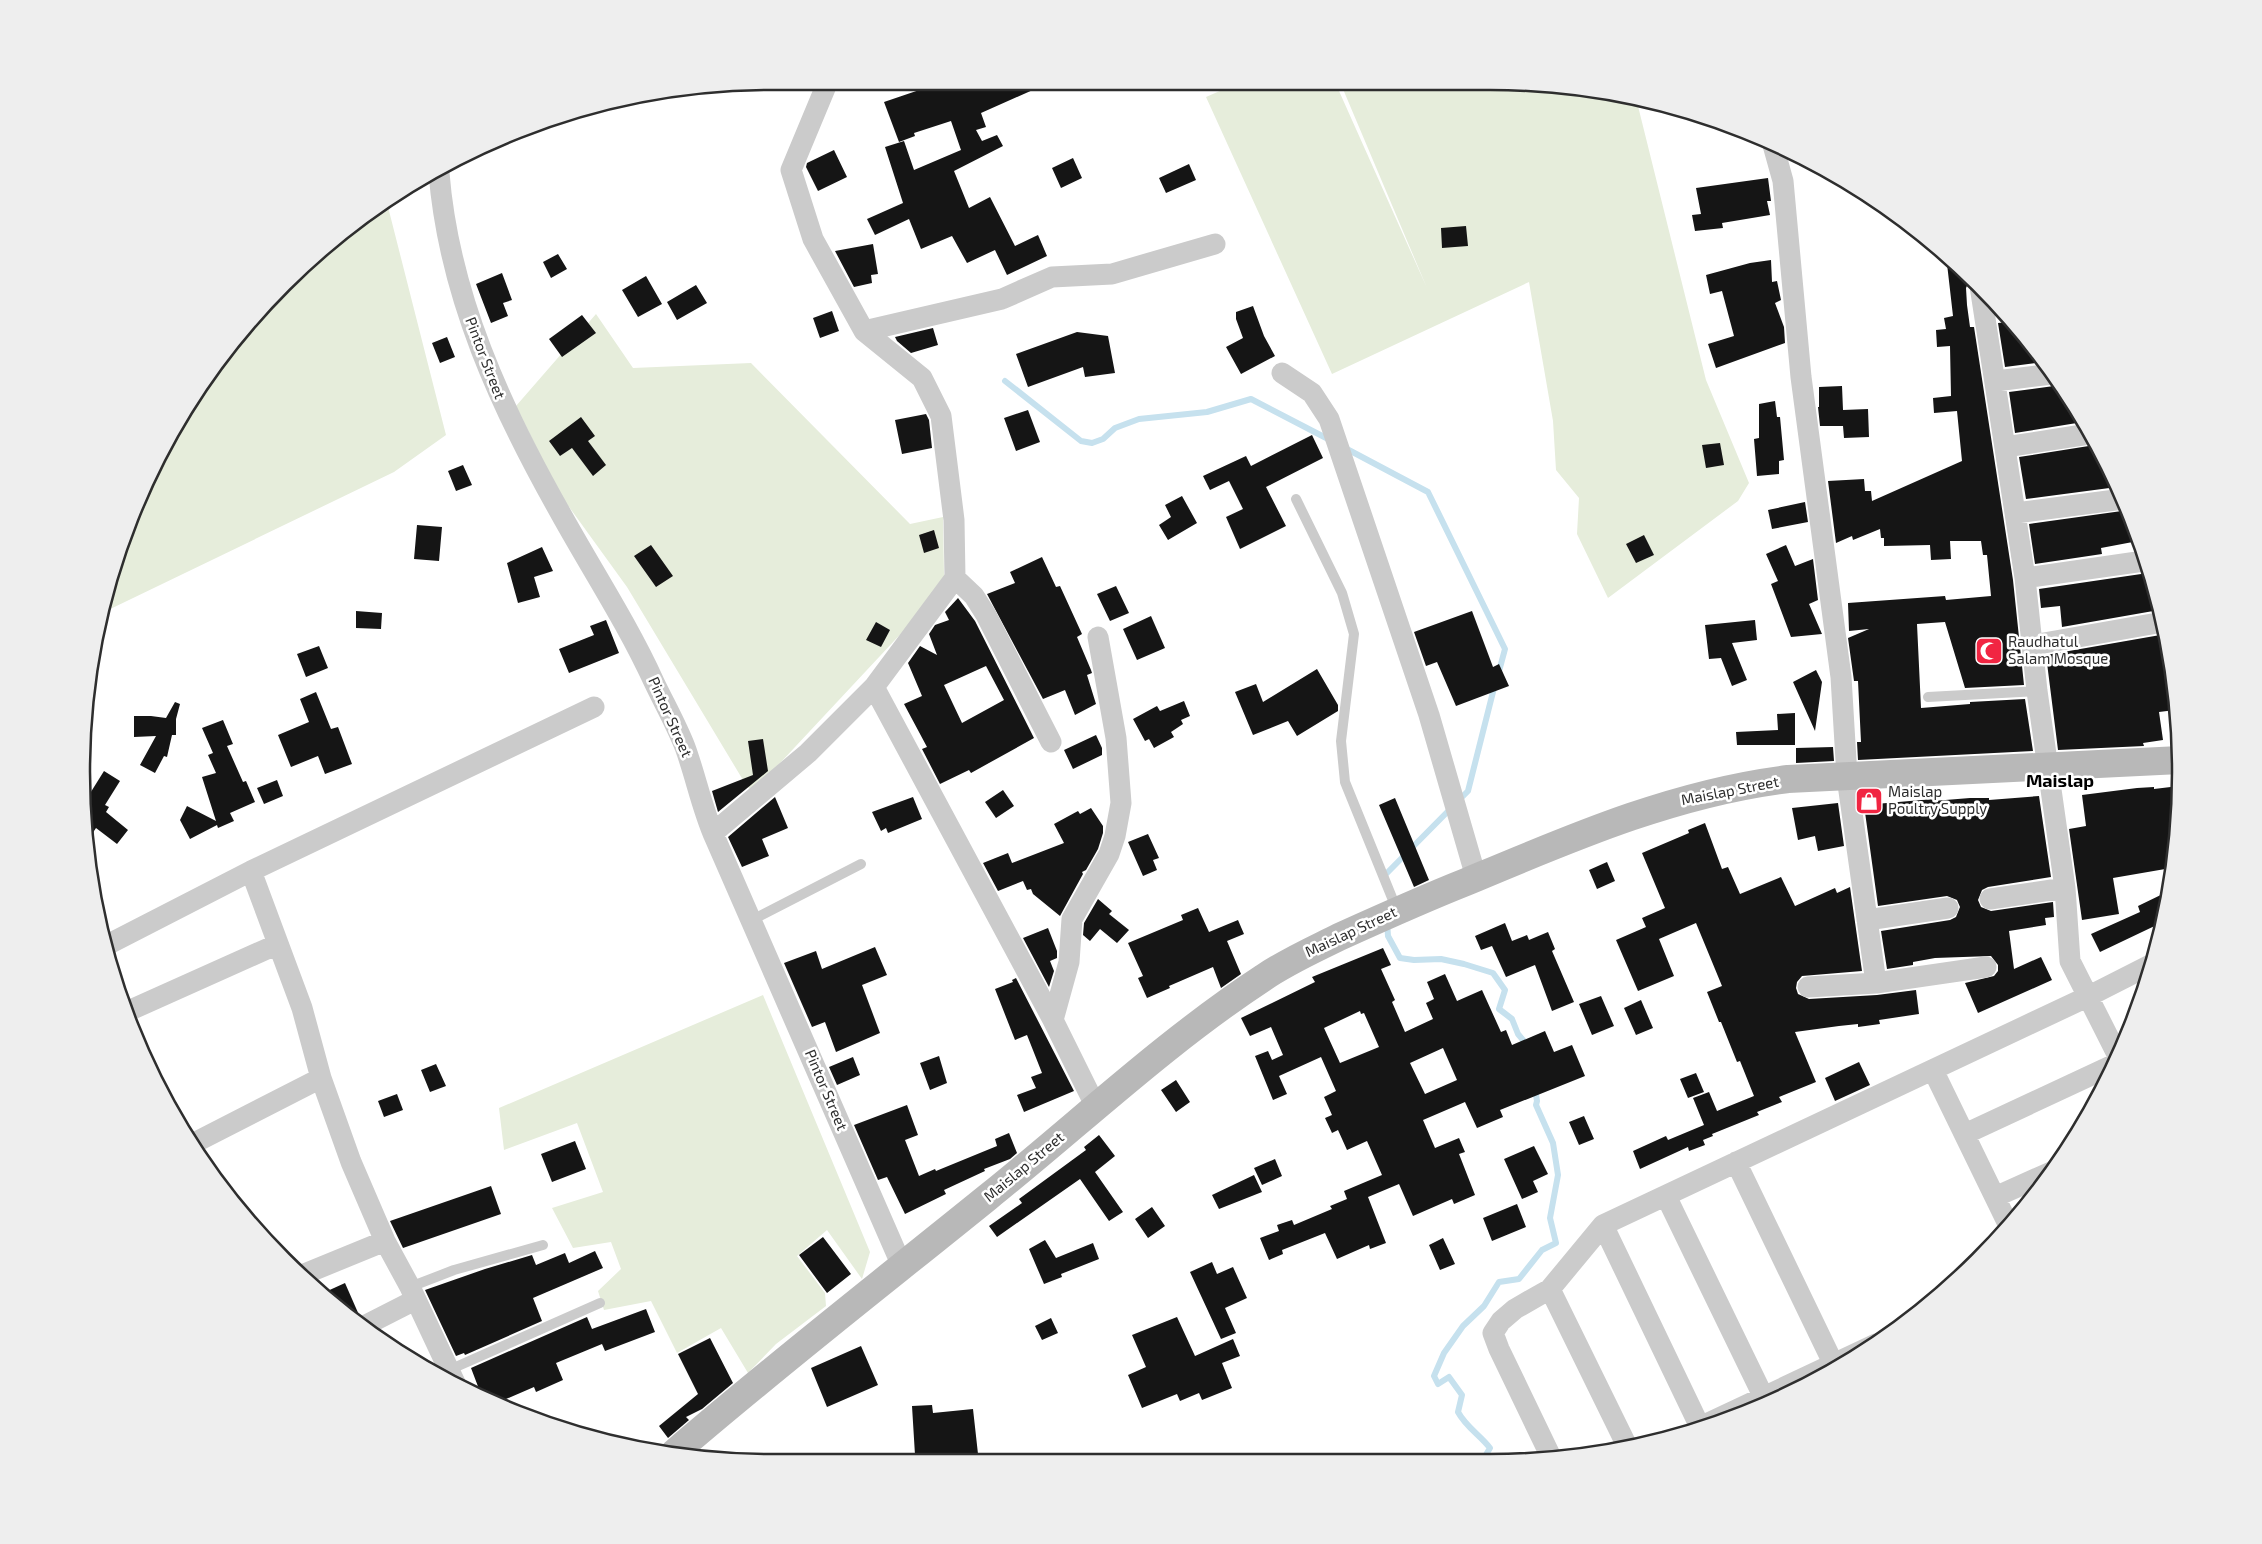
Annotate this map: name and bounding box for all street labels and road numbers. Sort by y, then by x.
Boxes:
street label: Pintor Street [462,314,510,401]
street label: Pintor Street [645,674,697,760]
street label: Maislap Street [1679,772,1780,808]
street label: Maislap Street [1302,902,1400,960]
street label: Pintor Street [802,1046,852,1133]
street label: Maislap Street [980,1127,1067,1205]

